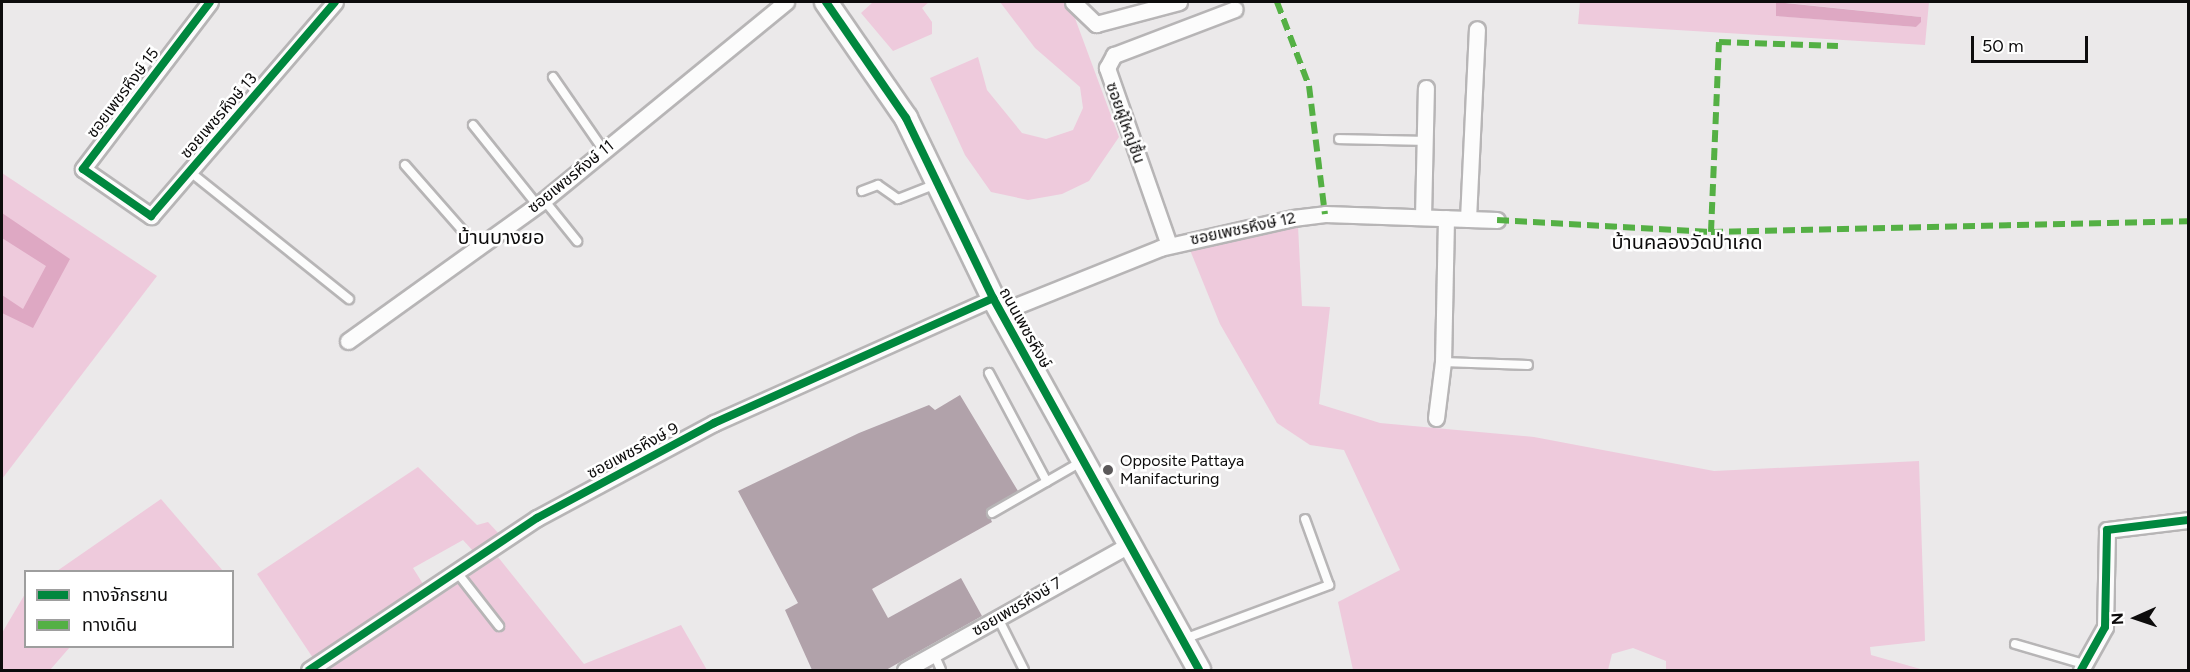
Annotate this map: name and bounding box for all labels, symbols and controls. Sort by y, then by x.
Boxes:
scale bar [1974,24,2091,62]
text: 50 m [1982,35,2024,57]
street label: ซอยเพชรหึงษ์ 15 [83,44,163,142]
street label: ซอยเพชรหึงษ์ 13 [177,69,261,163]
street label: ซอยผู้ใหญ่ชื้น [1101,80,1149,166]
street label: ซอยเพชรหึงษ์ 11 [524,136,618,218]
street label: ซอยเพชรหึงษ์ 12 [1188,208,1298,250]
district label: บ้านบางยอ [458,225,544,249]
district label: บ้านคลองวัดป่าเกด [1612,230,1762,254]
street label: ถนนเพชรหึงษ์ [995,284,1055,372]
street label: ซอยเพชรหึงษ์ 9 [584,419,682,483]
place label: Opposite Pattaya Manifacturing [1120,451,1244,489]
marker: Opposite Pattaya Manifacturing [1101,463,1115,477]
legend [24,570,234,648]
street label: ซอยเพชรหึงษ์ 7 [969,574,1065,640]
text: ทางจักรยาน [82,584,168,606]
north arrow [2106,588,2166,648]
text: N [2108,612,2127,626]
text: ทางเดิน [82,614,137,636]

